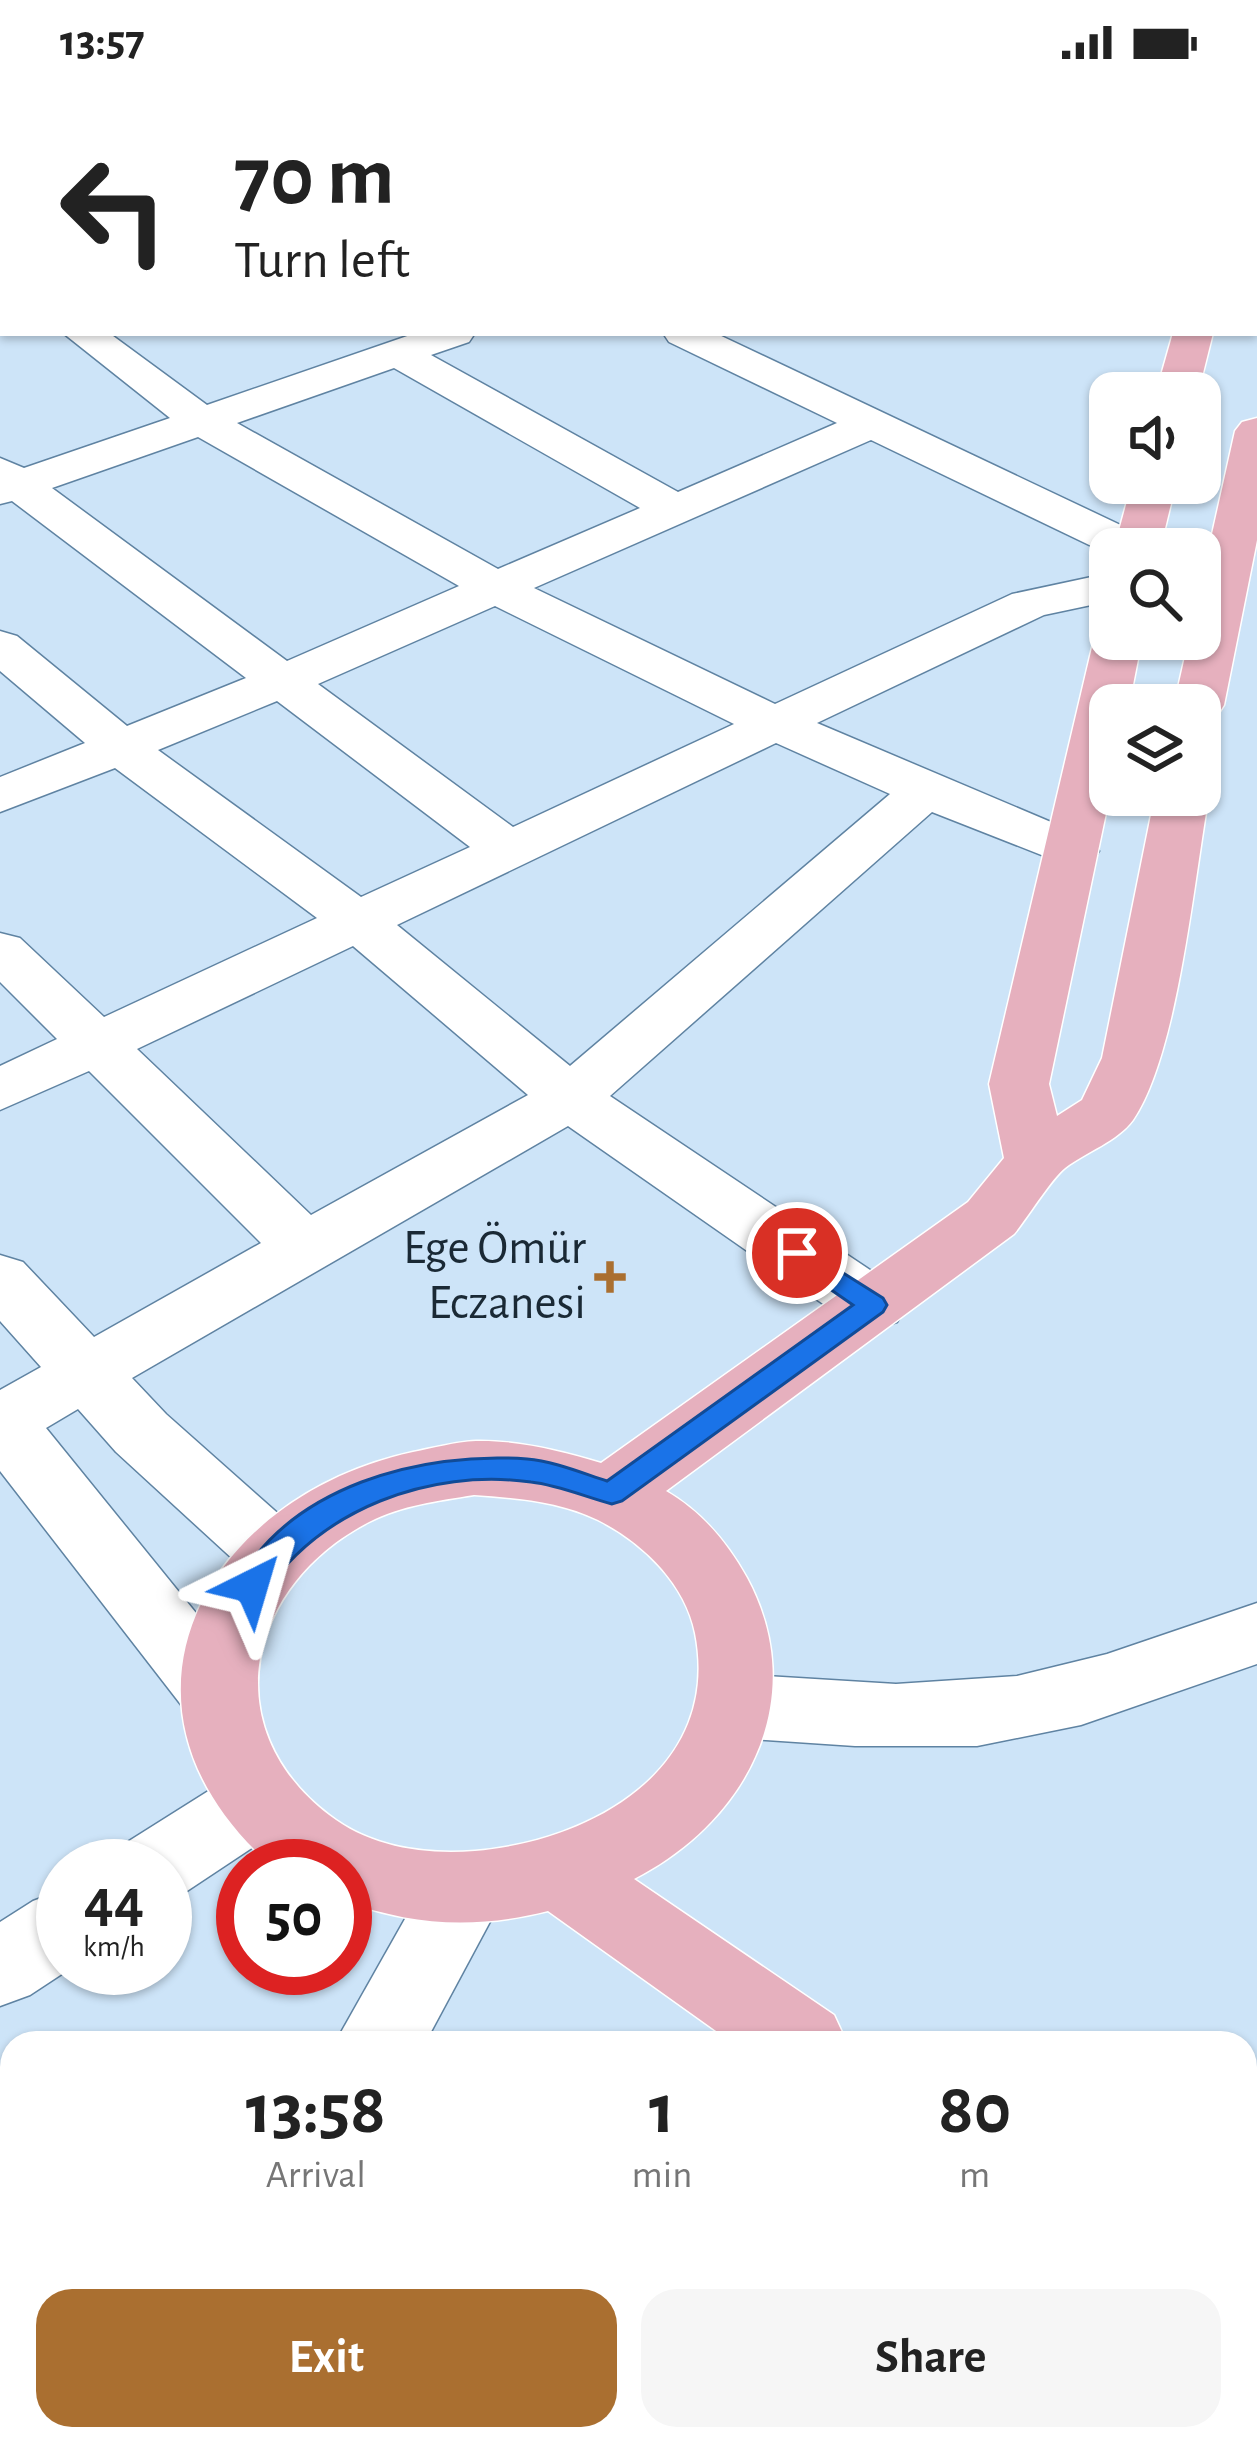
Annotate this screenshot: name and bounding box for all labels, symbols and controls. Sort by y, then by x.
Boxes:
text: 13:57 [60,19,145,64]
icon: left [36,132,192,288]
text: 70 m [234,136,395,220]
text: Turn left [234,234,410,288]
map controls [1089,372,1221,816]
button: sound [1089,372,1221,504]
button: search [1089,528,1221,660]
button: layers [1089,684,1221,816]
pin [746,1202,848,1304]
icon: arrive [764,1220,830,1286]
place label: Ege Ömür Eczanesi [403,1221,586,1328]
marker: Ege Ömür Eczanesi [597,1264,623,1290]
position arrow [189,1523,315,1649]
speed limit sign: 50 [216,1839,372,1995]
text: 44 [84,1872,144,1932]
text: km/h [83,1932,145,1962]
text: 13:58 [246,2074,386,2146]
text: 1 [649,2074,675,2146]
text: 80 [938,2074,1011,2146]
text: Arrival [266,2156,366,2195]
text: min [632,2156,692,2195]
text: m [959,2156,990,2195]
button: Exit [36,2289,617,2427]
button: Share [641,2289,1221,2427]

